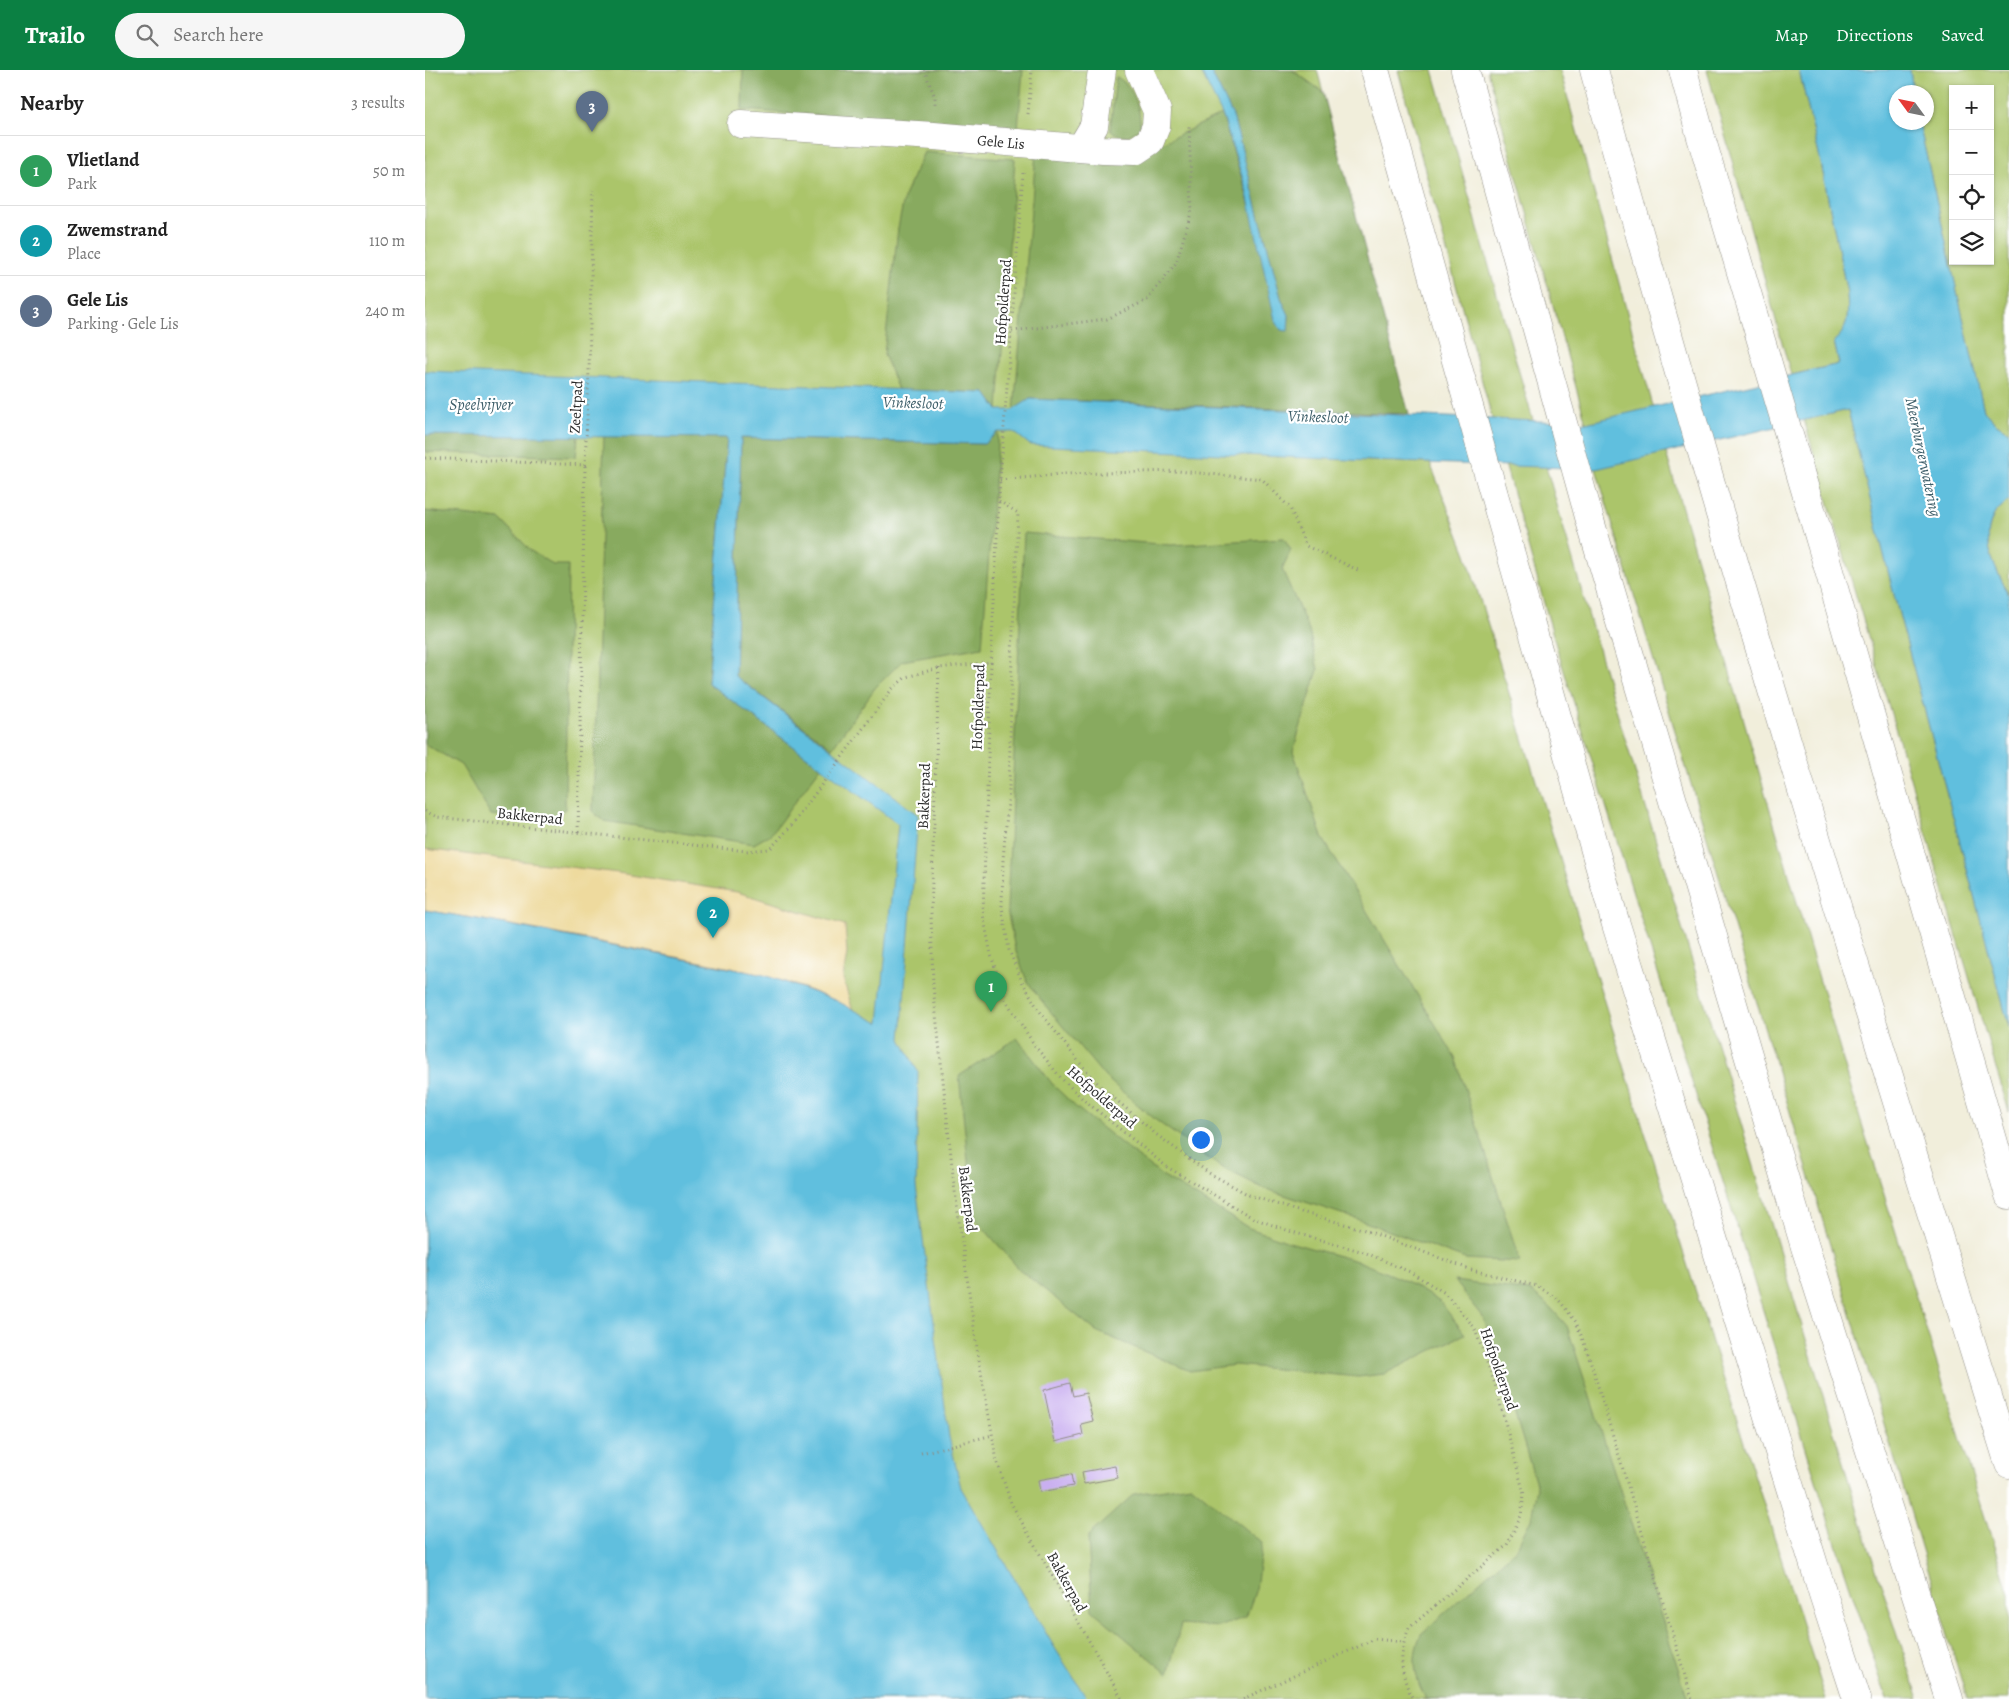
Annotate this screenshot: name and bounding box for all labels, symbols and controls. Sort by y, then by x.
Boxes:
search box [115,13,465,58]
text: Trailo [25,19,85,51]
icon: search [133,21,161,49]
text: Search here [173,22,264,48]
text: Map [1775,23,1808,47]
text: Directions [1836,23,1913,47]
text: Saved [1941,23,1984,47]
north arrow [1889,85,1934,130]
map controls [1949,85,1994,265]
button: + [1949,85,1994,130]
text: Nearby [20,89,83,117]
pin: 3 [576,91,608,132]
text: 3 results [351,92,405,114]
street label: Gele Lis [976,130,1026,154]
button: − [1949,130,1994,175]
text: Vlietland [67,147,140,173]
text: 1 [33,160,39,182]
text: 50 m [373,160,405,182]
text: Park [67,173,97,195]
button: locate [1949,175,1994,220]
text: Zwemstrand [67,217,168,243]
button: layers [1949,220,1994,265]
text: 2 [32,230,40,252]
text: 110 m [369,230,405,252]
text: Place [67,243,101,265]
street label: Hofpolderpad [990,257,1016,346]
text: Gele Lis [67,287,128,313]
text: 3 [33,300,39,322]
text: 240 m [365,300,405,322]
text: Parking · Gele Lis [67,313,179,335]
street label: Zeeltpad [565,379,587,434]
water label: Vinkesloot [882,391,945,415]
water label: Speelvijver [449,394,513,416]
water label: Meerburgerwatering [1900,396,1946,519]
water label: Vinkesloot [1287,405,1350,429]
street label: Hofpolderpad [967,663,990,750]
street label: Bakkerpad [913,762,935,829]
street label: Bakkerpad [496,803,565,829]
pin: 2 [697,897,729,938]
pin: 1 [975,971,1007,1012]
street label: Hofpolderpad [1063,1061,1142,1133]
your location [1188,1127,1214,1153]
street label: Bakkerpad [954,1165,982,1234]
street label: Hofpolderpad [1476,1325,1523,1414]
street label: Bakkerpad [1042,1548,1092,1617]

